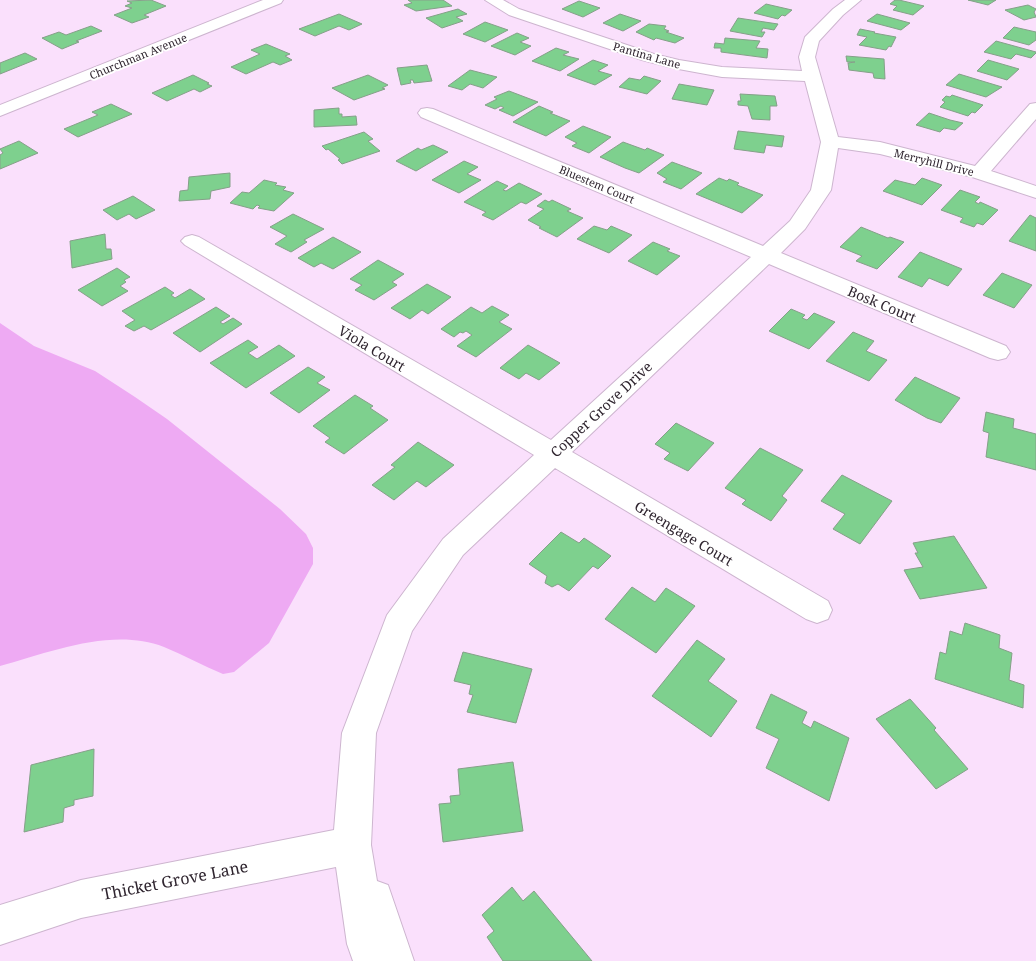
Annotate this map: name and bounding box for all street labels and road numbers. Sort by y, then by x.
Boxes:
street label: Churchman Avenue [87,29,189,82]
street label: Pantina Lane [612,38,683,72]
street label: Merryhill Drive [892,145,976,179]
street label: Bluestem Court [557,161,637,207]
street label: Bosk Court [845,281,919,327]
street label: Viola Court [335,321,409,375]
street label: Copper Grove Drive [546,357,656,461]
street label: Greengage Court [631,496,737,570]
street label: Thicket Grove Lane [100,855,250,905]

